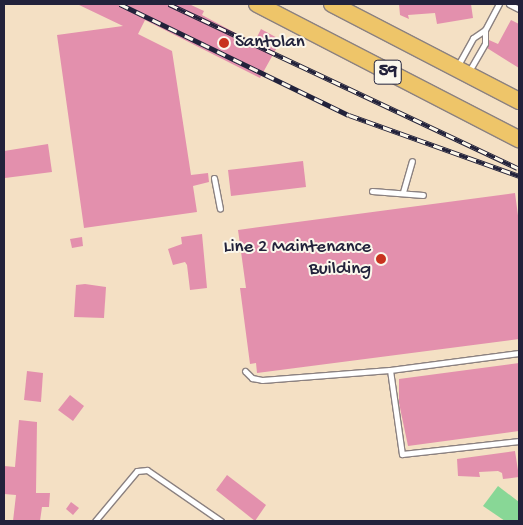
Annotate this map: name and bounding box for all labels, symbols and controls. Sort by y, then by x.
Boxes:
place label: Santolan [235,32,305,54]
marker: Santolan [217,36,231,50]
road number: 59 [373,56,403,88]
place label: Line 2 Maintenance Building [223,237,371,281]
marker: Line 2 Maintenance Building [375,253,387,265]

